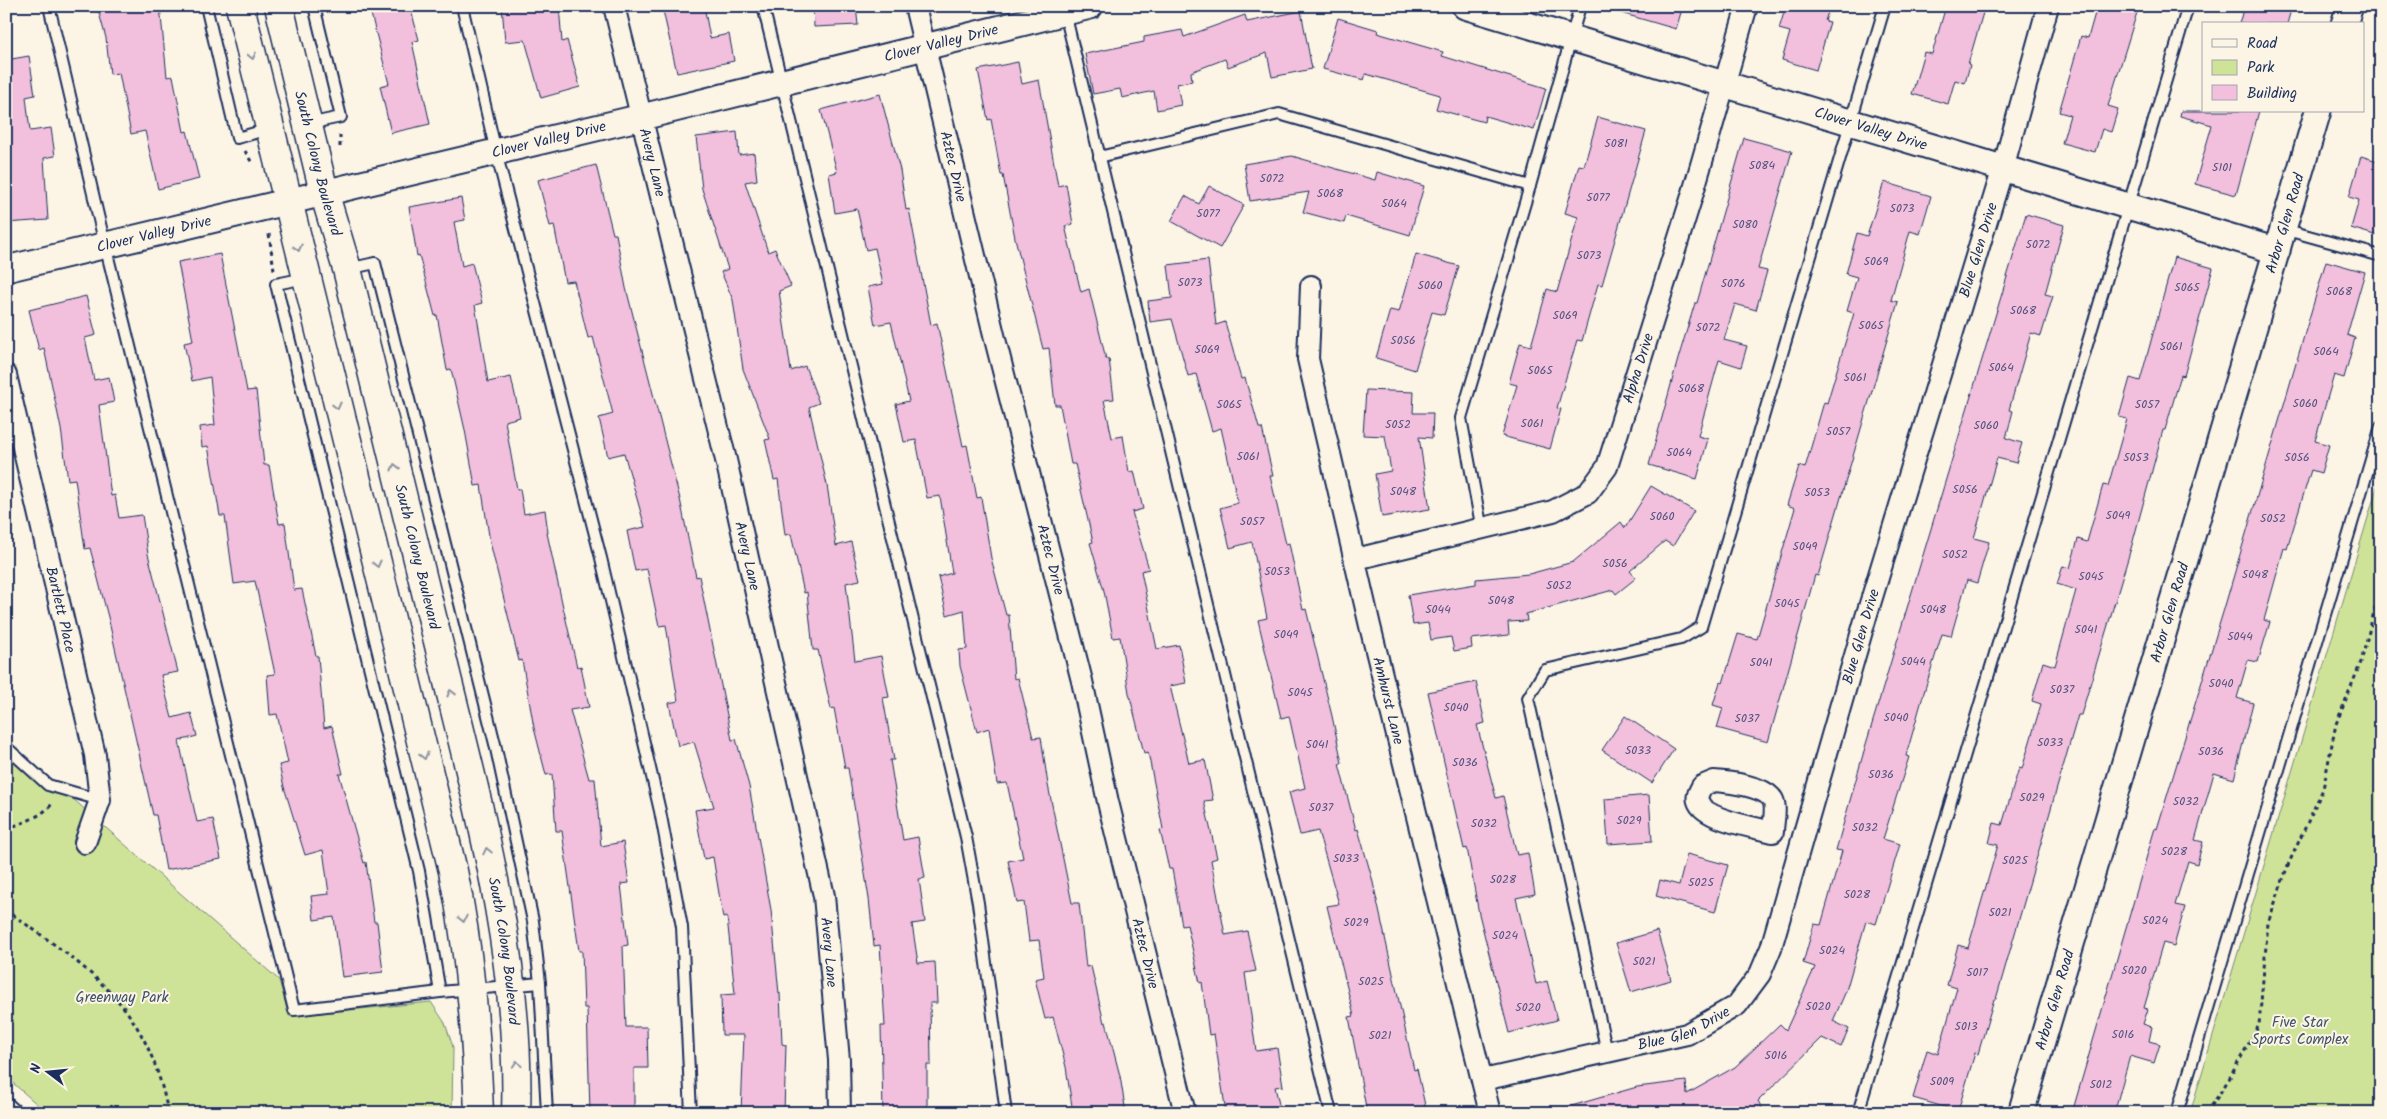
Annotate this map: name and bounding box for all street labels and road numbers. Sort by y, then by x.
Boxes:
street label: Clover Valley Drive [882,18,1001,70]
street label: South Colony Boulevard [287,88,348,239]
street label: Clover Valley Drive [1811,101,1930,158]
street label: Clover Valley Drive [489,115,609,166]
street label: Avery Lane [632,126,672,200]
street label: Aztec Drive [932,129,973,205]
street label: Arbor Glen Road [2259,170,2312,277]
street label: Blue Glen Drive [1953,199,2005,301]
street label: Clover Valley Drive [94,209,214,260]
street label: Alpha Drive [1617,330,1661,407]
street label: South Colony Boulevard [387,482,446,633]
street label: Avery Lane [727,519,766,593]
street label: Aztec Drive [1030,522,1071,598]
street label: Arbor Glen Road [2144,559,2197,666]
street label: Bartlett Place [38,564,82,656]
street label: Blue Glen Drive [1836,586,1887,687]
street label: Amhurst Lane [1365,654,1410,747]
street label: South Colony Boulevard [481,875,525,1026]
street label: Avery Lane [813,916,843,989]
street label: Aztec Drive [1124,916,1165,992]
street label: Arbor Glen Road [2029,947,2082,1053]
street label: Blue Glen Drive [1636,1000,1735,1058]

